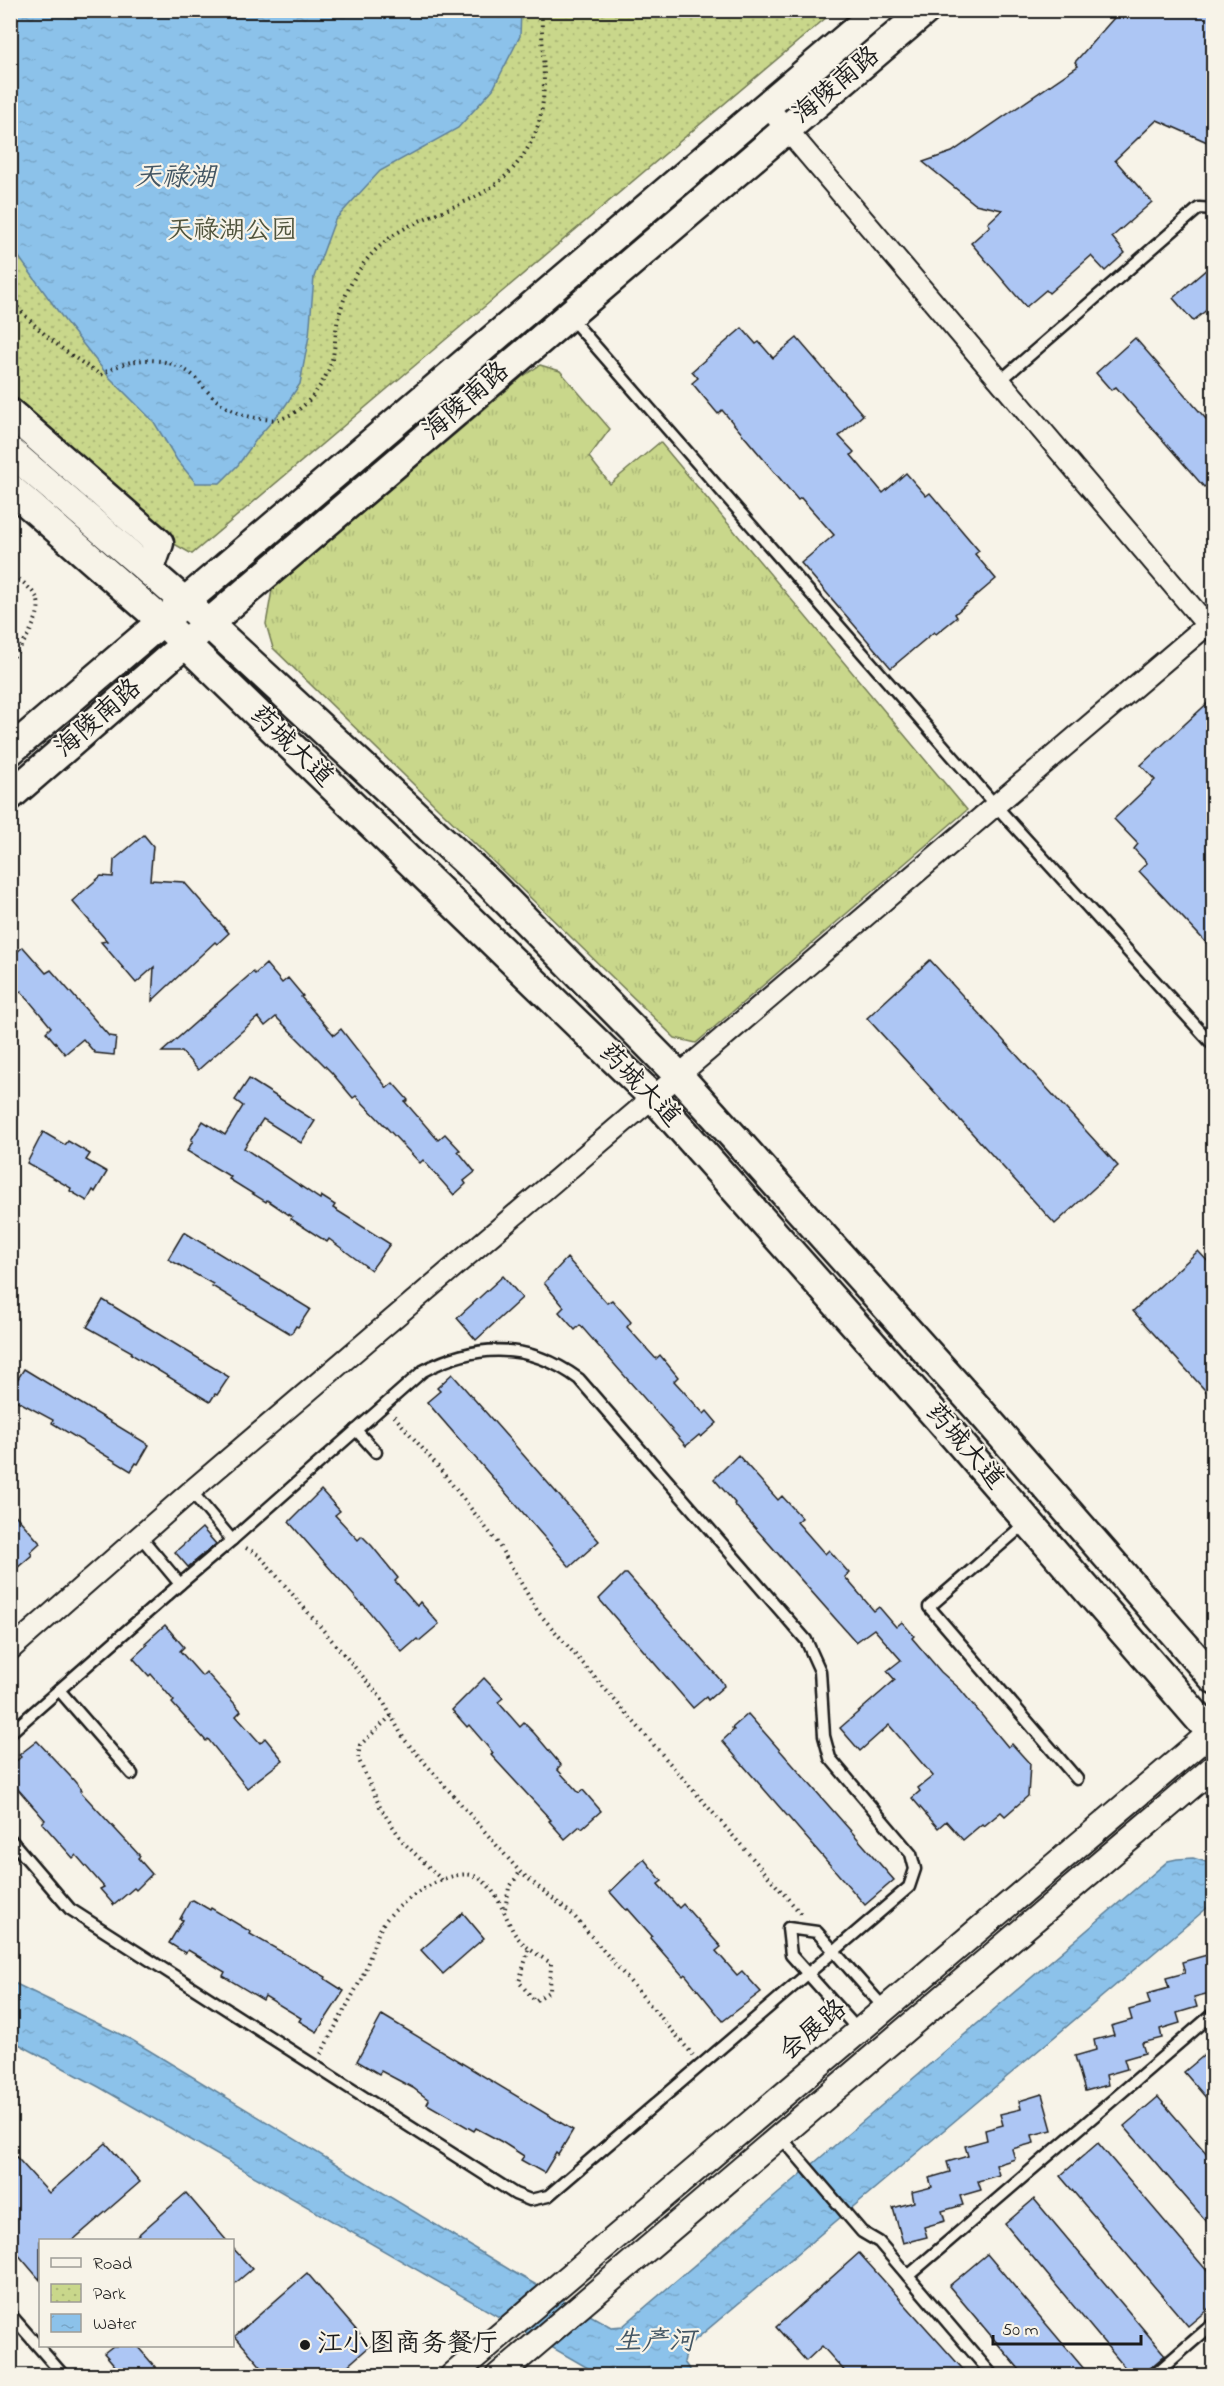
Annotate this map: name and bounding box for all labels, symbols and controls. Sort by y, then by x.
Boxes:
street label: 海陵南路 [785,38,889,134]
water label: 天禄湖 [135,159,218,198]
park label: 天禄湖公园 [167,213,297,251]
street label: 海陵南路 [415,354,519,450]
street label: 海陵南路 [47,671,151,767]
street label: 药城大道 [240,697,342,797]
street label: 药城大道 [589,1035,689,1137]
street label: 药城大道 [916,1395,1012,1499]
street label: 会展路 [772,1991,856,2071]
legend [39,2239,234,2347]
text: Road [93,2252,132,2278]
text: Park [93,2282,126,2308]
scale bar [993,2308,1142,2346]
text: Water [93,2312,137,2338]
text: 50 m [1002,2318,1039,2344]
water label: 生产河 [615,2323,699,2362]
place label: 江小图商务餐厅 [317,2326,499,2364]
marker: 江小图商务餐厅 [298,2338,312,2352]

